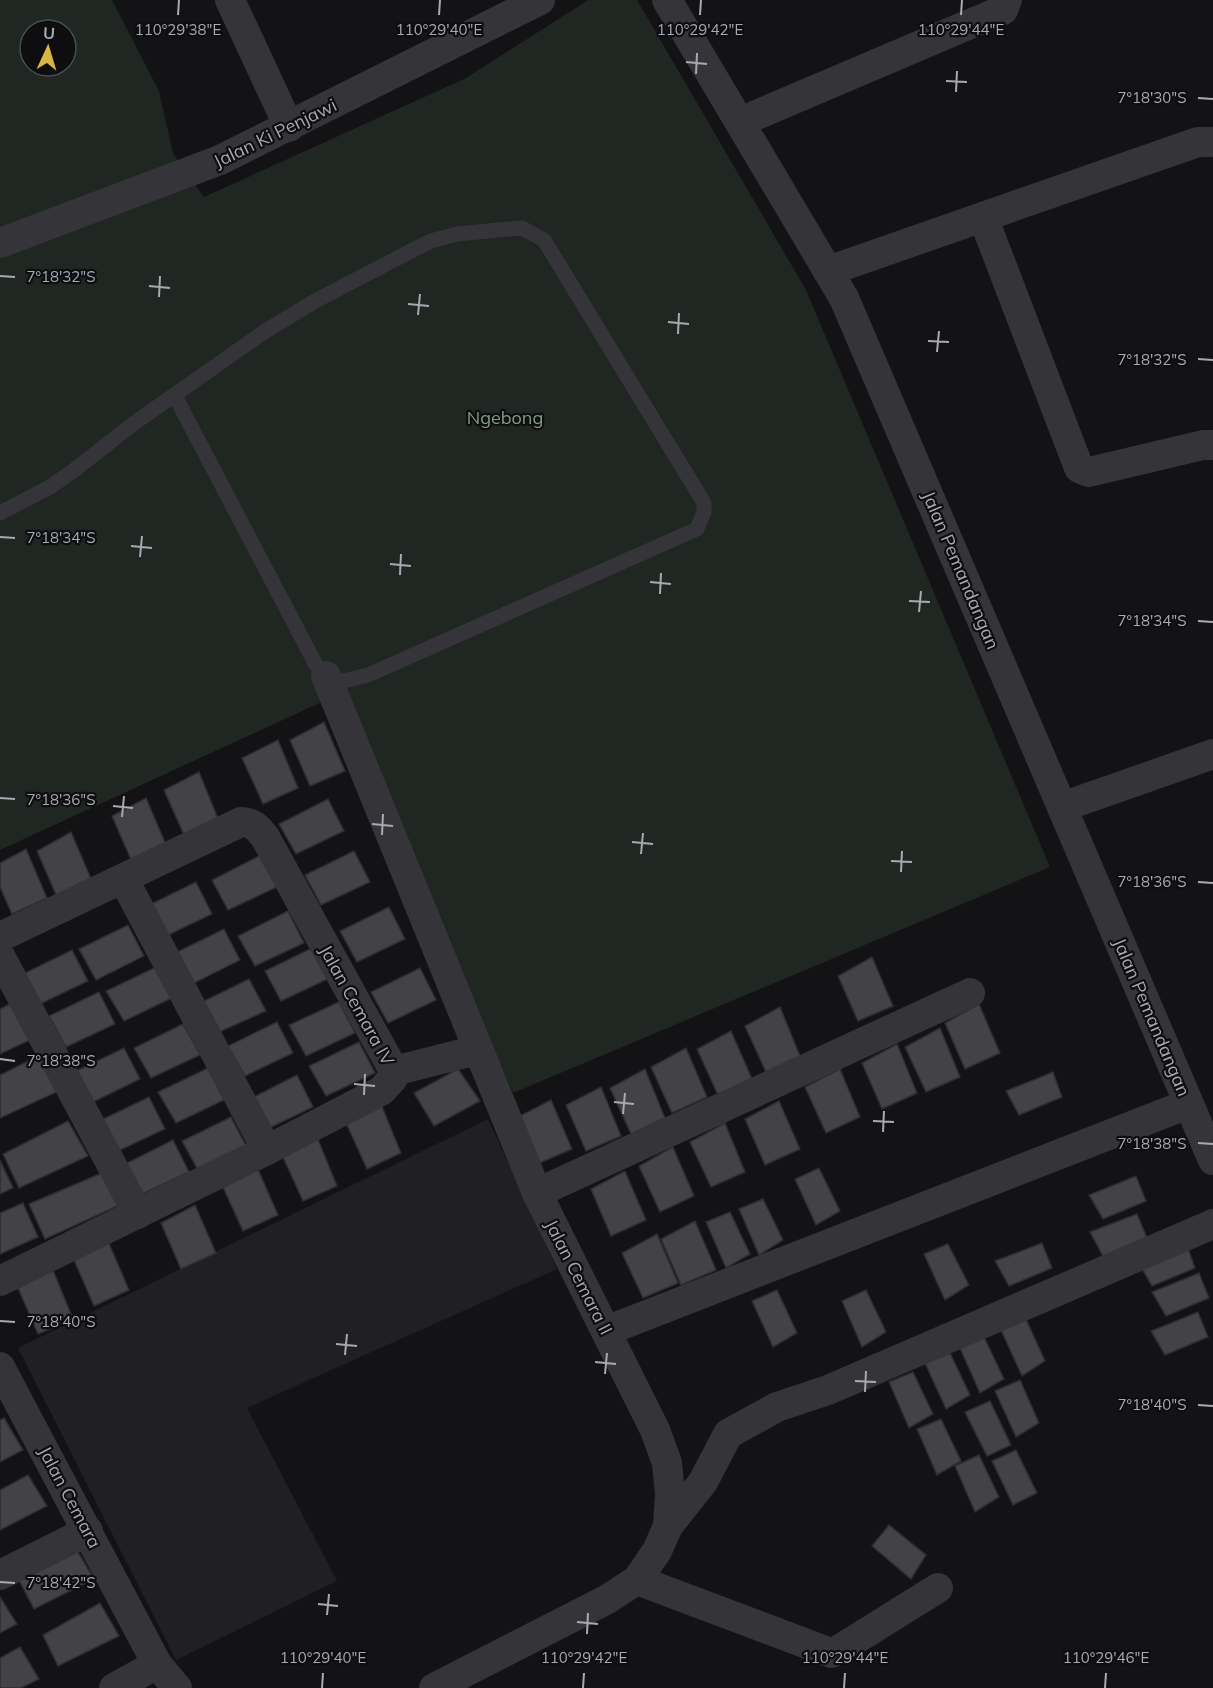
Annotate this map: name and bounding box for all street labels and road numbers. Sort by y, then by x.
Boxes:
street label: Jalan Ki Penjawi [210,93,340,173]
street label: Jalan Pemandangan [917,487,1005,653]
street label: Jalan Pemandangan [1108,934,1196,1100]
street label: Jalan Cemara IV [314,941,400,1070]
street label: Jalan Cemara II [540,1215,618,1339]
street label: Jalan Cemara [33,1442,107,1552]

